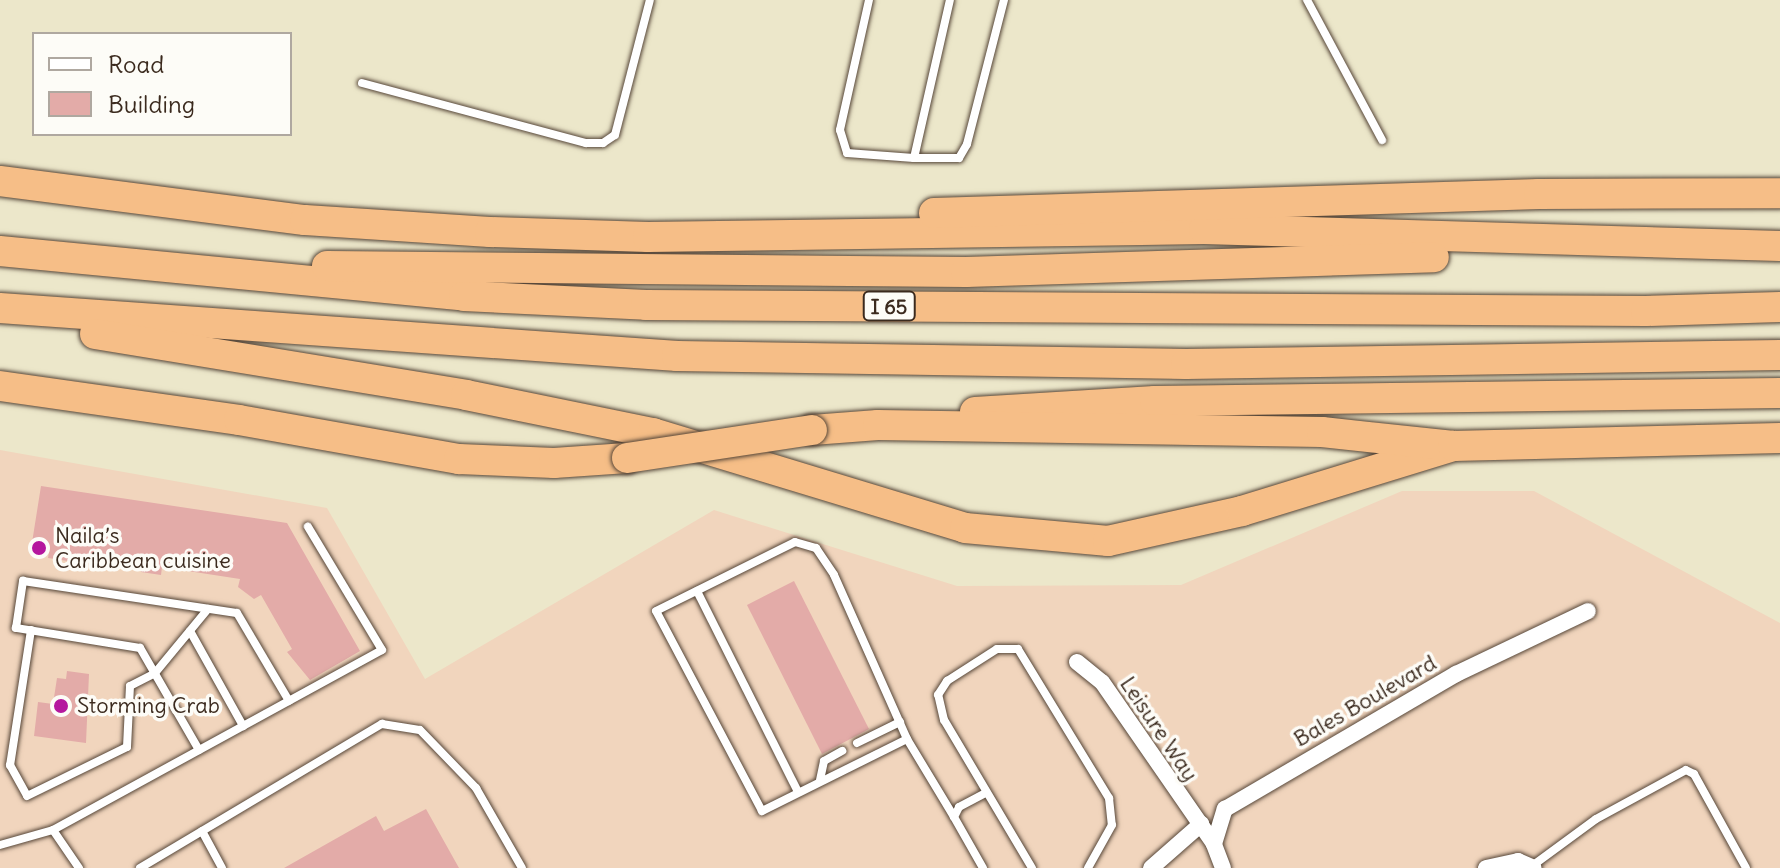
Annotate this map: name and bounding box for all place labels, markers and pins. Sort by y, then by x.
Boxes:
place label: Naila’s Caribbean cuisine [55,522,231,574]
marker: Naila’s Caribbean cuisine [30,539,48,557]
place label: Storming Crab [77,693,220,719]
marker: Storming Crab [52,697,70,715]

